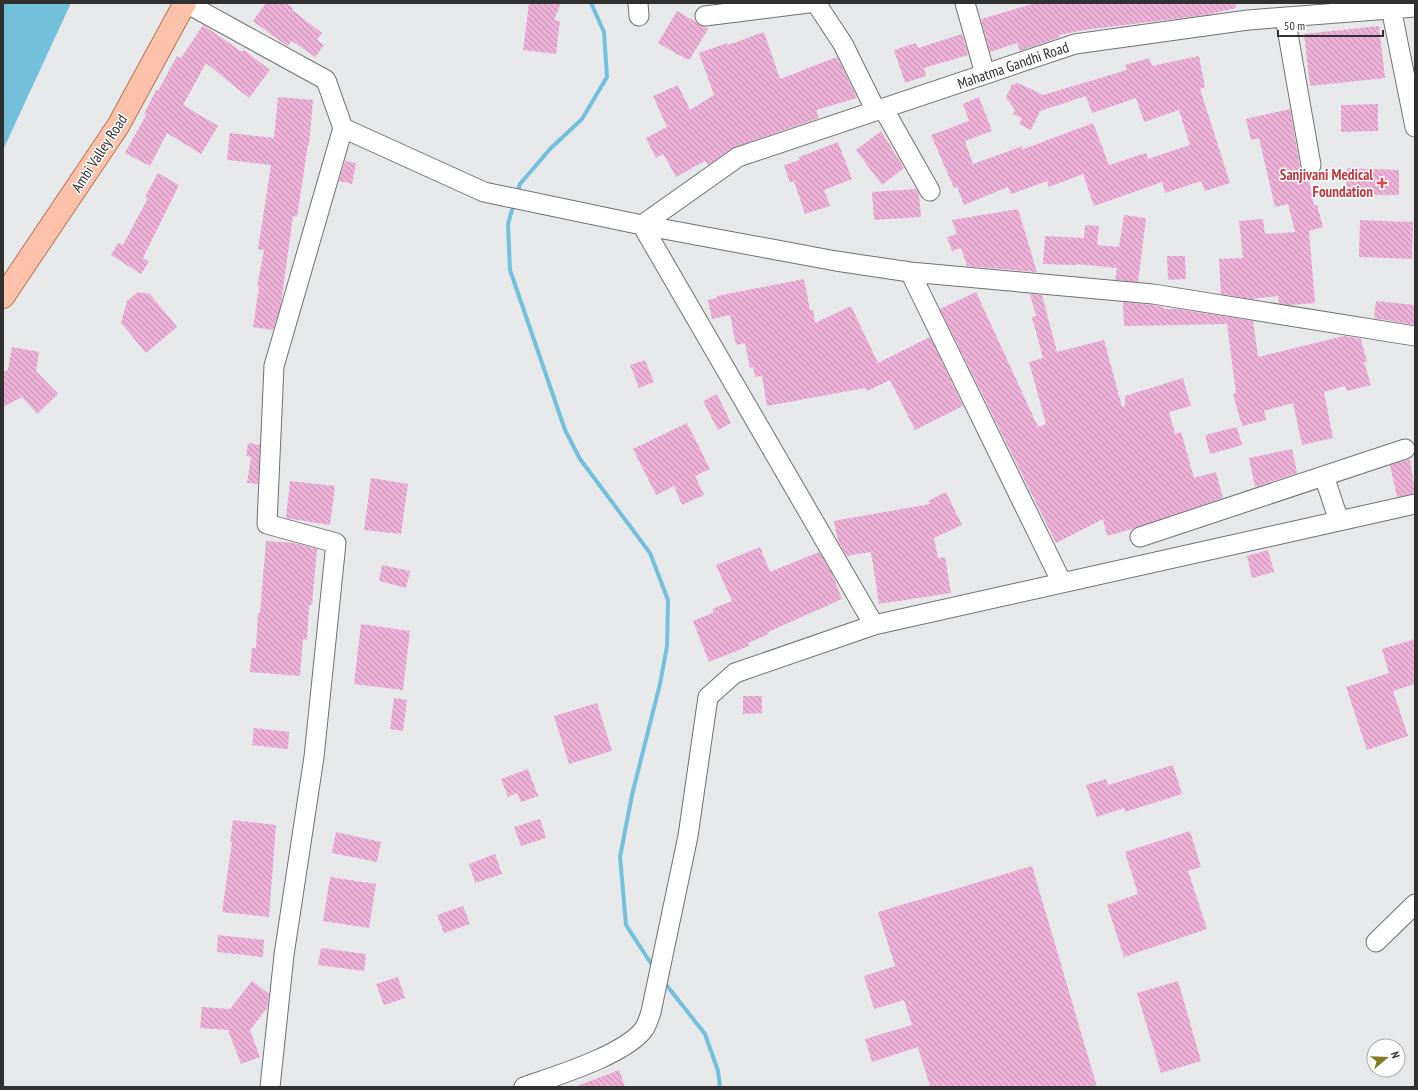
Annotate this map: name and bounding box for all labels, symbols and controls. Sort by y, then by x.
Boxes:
scale bar [1278,12,1383,38]
text: 50 m [1284,18,1305,33]
street label: Mahatma Gandhi Road [955,37,1071,93]
street label: Ambi Valley Road [67,111,131,195]
place label: Sanjivani Medical Foundation [1280,165,1373,201]
marker: Sanjivani Medical Foundation [1376,177,1388,189]
north arrow [1366,1038,1406,1078]
text: N [1388,1050,1403,1060]

